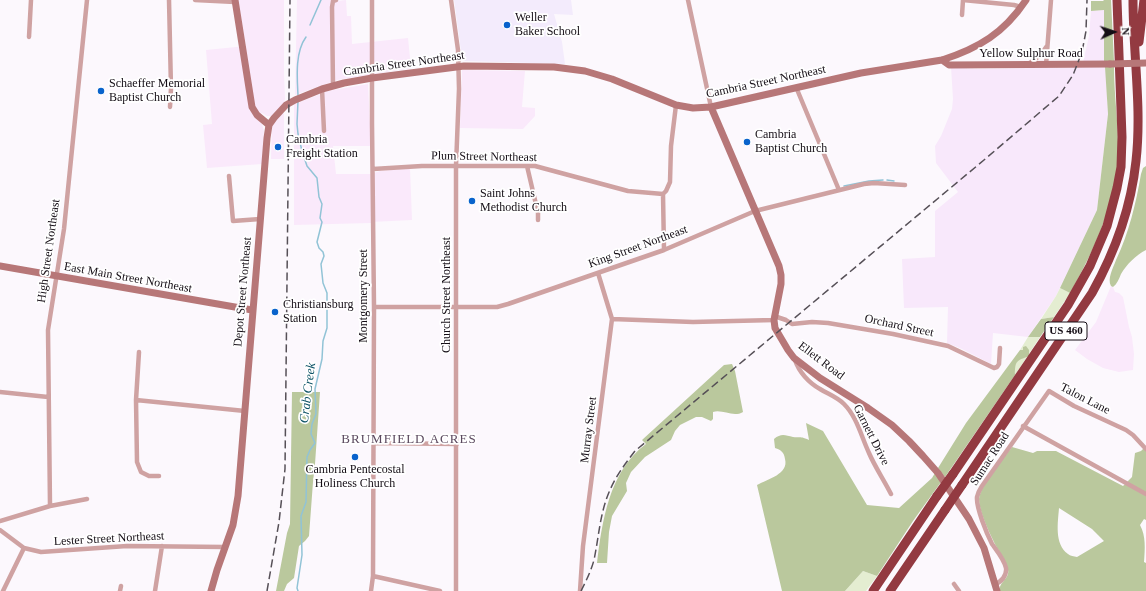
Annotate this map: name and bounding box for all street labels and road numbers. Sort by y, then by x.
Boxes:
street label: Yellow Sulphur Road [979,47,1083,61]
street label: Cambria Street Northeast [343,48,465,80]
street label: Cambria Street Northeast [705,62,827,102]
street label: Plum Street Northeast [431,149,537,165]
street label: High Street Northeast [35,198,63,304]
street label: King Street Northeast [586,222,690,272]
street label: Depot Street Northeast [231,237,255,347]
street label: Church Street Northeast [440,237,454,353]
street label: Montgomery Street [357,249,371,343]
street label: East Main Street Northeast [63,260,193,296]
street label: Orchard Street [863,312,935,340]
road number: US 460 [1045,322,1087,340]
street label: Ellett Road [795,339,847,383]
street label: Talon Lane [1058,380,1112,418]
street label: Murray Street [578,396,600,464]
street label: Garnett Drive [850,402,892,468]
street label: Sumac Road [967,430,1013,488]
street label: Lester Street Northeast [53,529,165,549]

